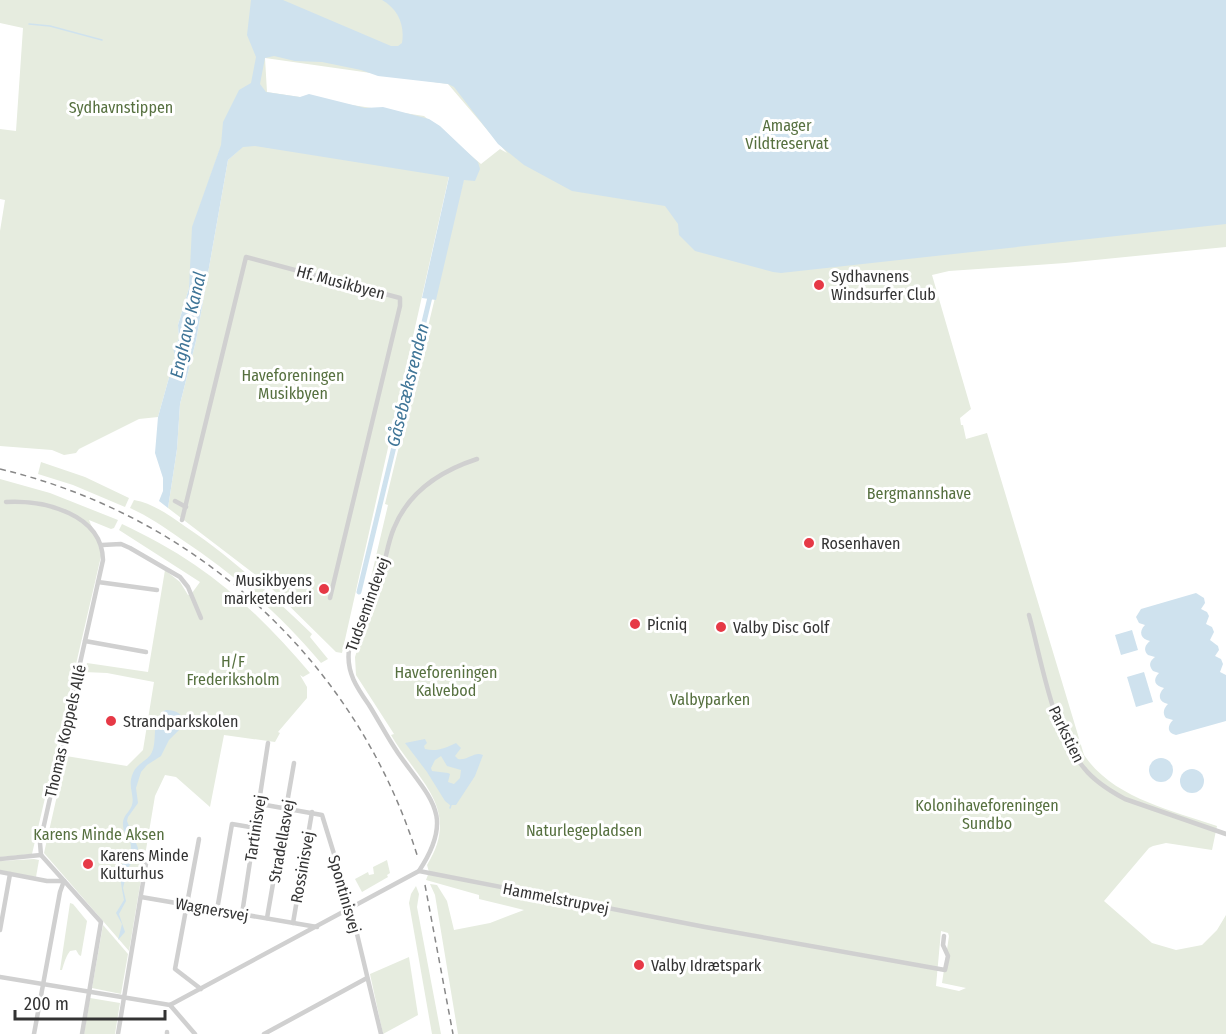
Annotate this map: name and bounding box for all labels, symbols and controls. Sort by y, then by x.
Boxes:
park label: Sydhavnstippen [69,98,173,117]
park label: Amager Vildtreservat [745,116,829,153]
street label: Hf. Musikbyen [295,262,387,303]
place label: Sydhavnens Windsurfer Club [831,267,936,304]
water label: Enghave Kanal [165,269,211,380]
marker: Sydhavnens Windsurfer Club [812,278,826,292]
water label: Gåsebæksrenden [382,321,434,449]
park label: Haveforeningen Musikbyen [242,366,344,403]
park label: Bergmannshave [867,484,971,503]
place label: Rosenhaven [821,534,901,553]
marker: Rosenhaven [802,536,816,550]
street label: Tudsemindevej [342,555,393,654]
place label: Musikbyens marketenderi [224,571,312,608]
marker: Musikbyens marketenderi [317,582,331,596]
place label: Picniq [647,615,687,634]
marker: Picniq [628,617,642,631]
place label: Valby Disc Golf [733,618,830,637]
marker: Valby Disc Golf [714,620,728,634]
park label: H/F Frederiksholm [186,652,280,689]
street label: Thomas Koppels Allé [41,663,90,799]
park label: Haveforeningen Kalvebod [395,663,497,700]
park label: Valbyparken [670,690,750,709]
street label: Parkstien [1045,703,1088,766]
place label: Strandparkskolen [123,712,238,731]
marker: Strandparkskolen [104,714,118,728]
street label: Tartinisvej [241,793,270,863]
park label: Kolonihaveforeningen Sundbo [915,796,1059,833]
street label: Stradellasvej [265,798,298,884]
park label: Naturlegepladsen [526,821,642,840]
park label: Karens Minde Aksen [33,825,165,844]
street label: Rossinisvej [287,830,318,904]
place label: Karens Minde Kulturhus [100,846,189,883]
street label: Spontinisvej [324,853,365,936]
marker: Karens Minde Kulturhus [81,857,95,871]
street label: Hammelstrupvej [501,879,611,918]
street label: Wagnersvej [174,894,250,925]
place label: Valby Idrætspark [651,956,762,975]
marker: Valby Idrætspark [632,958,646,972]
scale bar [15,983,165,1021]
text: 200 m [24,993,69,1015]

